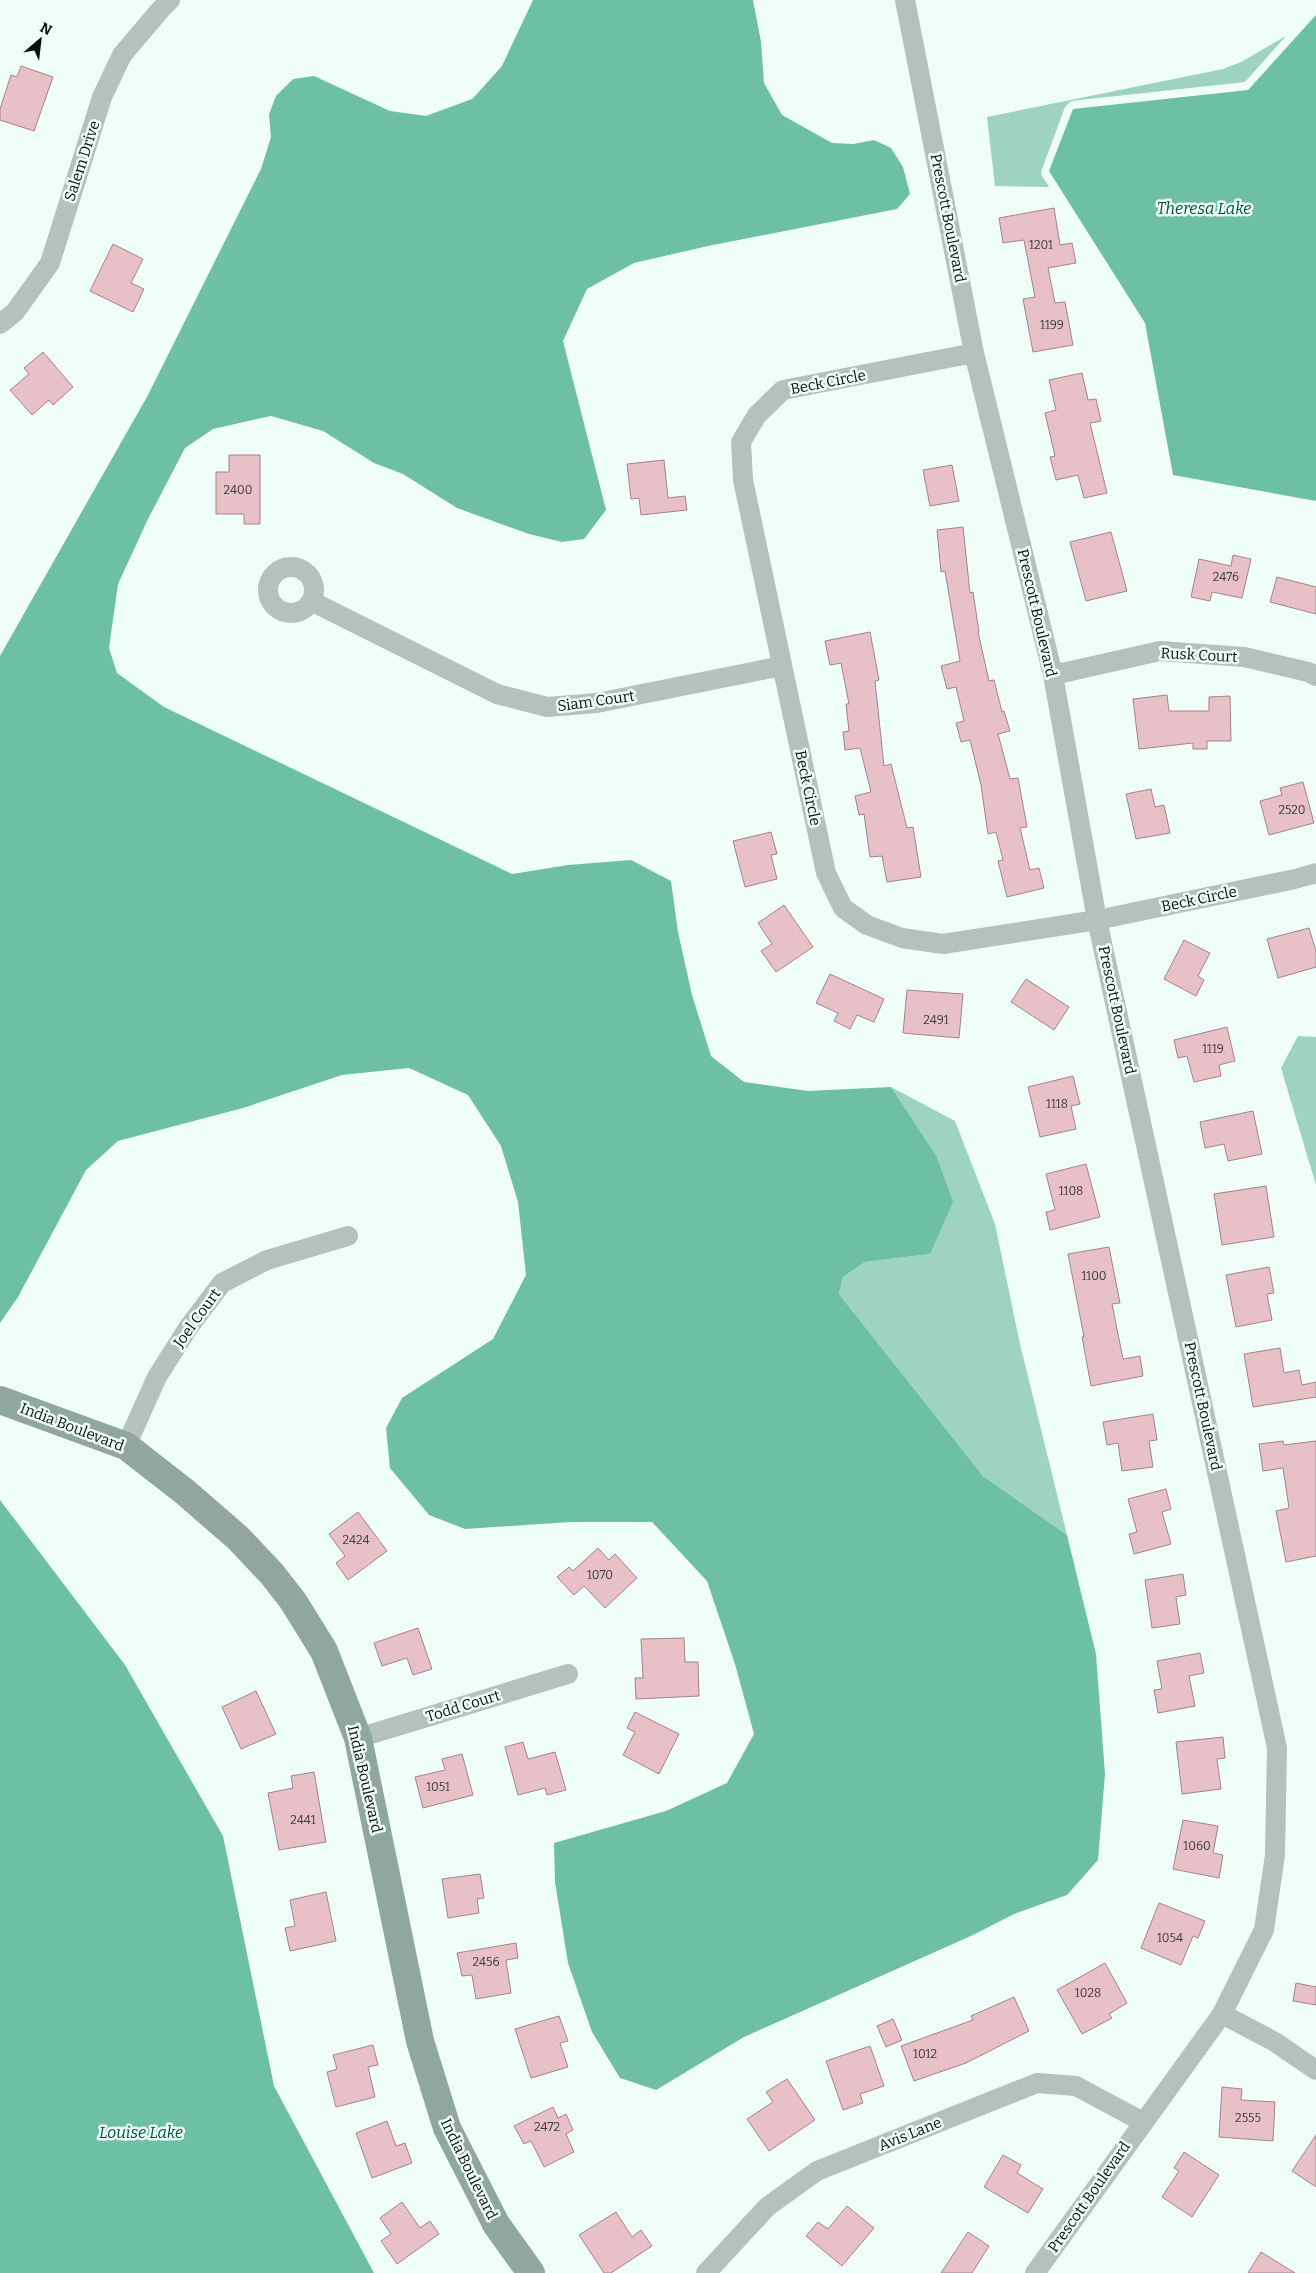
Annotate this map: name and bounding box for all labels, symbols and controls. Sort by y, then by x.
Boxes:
north arrow [15,15,65,65]
text: N [37,19,55,39]
street label: Salem Drive [61,118,103,204]
street label: Prescott Boulevard [927,152,969,284]
water label: Theresa Lake [1157,199,1251,218]
house number: 1201 [1029,238,1053,252]
house number: 1199 [1040,318,1064,332]
street label: Beck Circle [789,366,867,398]
house number: 2400 [224,483,252,497]
street label: Prescott Boulevard [1013,547,1061,679]
house number: 2476 [1213,570,1239,584]
street label: Rusk Court [1160,644,1238,666]
street label: Siam Court [556,687,636,715]
street label: Beck Circle [791,749,825,827]
house number: 2520 [1279,803,1305,817]
street label: Beck Circle [1160,882,1238,916]
street label: Prescott Boulevard [1095,944,1139,1076]
house number: 2491 [923,1013,949,1027]
house number: 1119 [1202,1042,1224,1056]
house number: 1118 [1046,1097,1068,1111]
house number: 1108 [1059,1184,1083,1198]
house number: 1100 [1081,1269,1107,1283]
street label: Joel Court [169,1285,225,1352]
street label: Prescott Boulevard [1181,1340,1225,1472]
street label: India Boulevard [18,1399,127,1455]
house number: 2424 [342,1533,370,1547]
house number: 1070 [587,1568,613,1582]
street label: Todd Court [424,1686,503,1726]
street label: India Boulevard [344,1723,386,1835]
house number: 1051 [426,1780,450,1794]
house number: 2441 [290,1813,316,1827]
house number: 1060 [1183,1839,1211,1853]
house number: 1054 [1157,1931,1183,1945]
house number: 2456 [473,1955,500,1969]
house number: 1028 [1075,1986,1101,2000]
house number: 1012 [913,2047,937,2061]
house number: 2555 [1235,2111,1261,2125]
street label: Avis Lane [876,2113,944,2155]
street label: India Boulevard [437,2116,501,2222]
house number: 2472 [534,2120,560,2134]
water label: Louise Lake [99,2123,183,2142]
street label: Prescott Boulevard [1044,2138,1134,2256]

